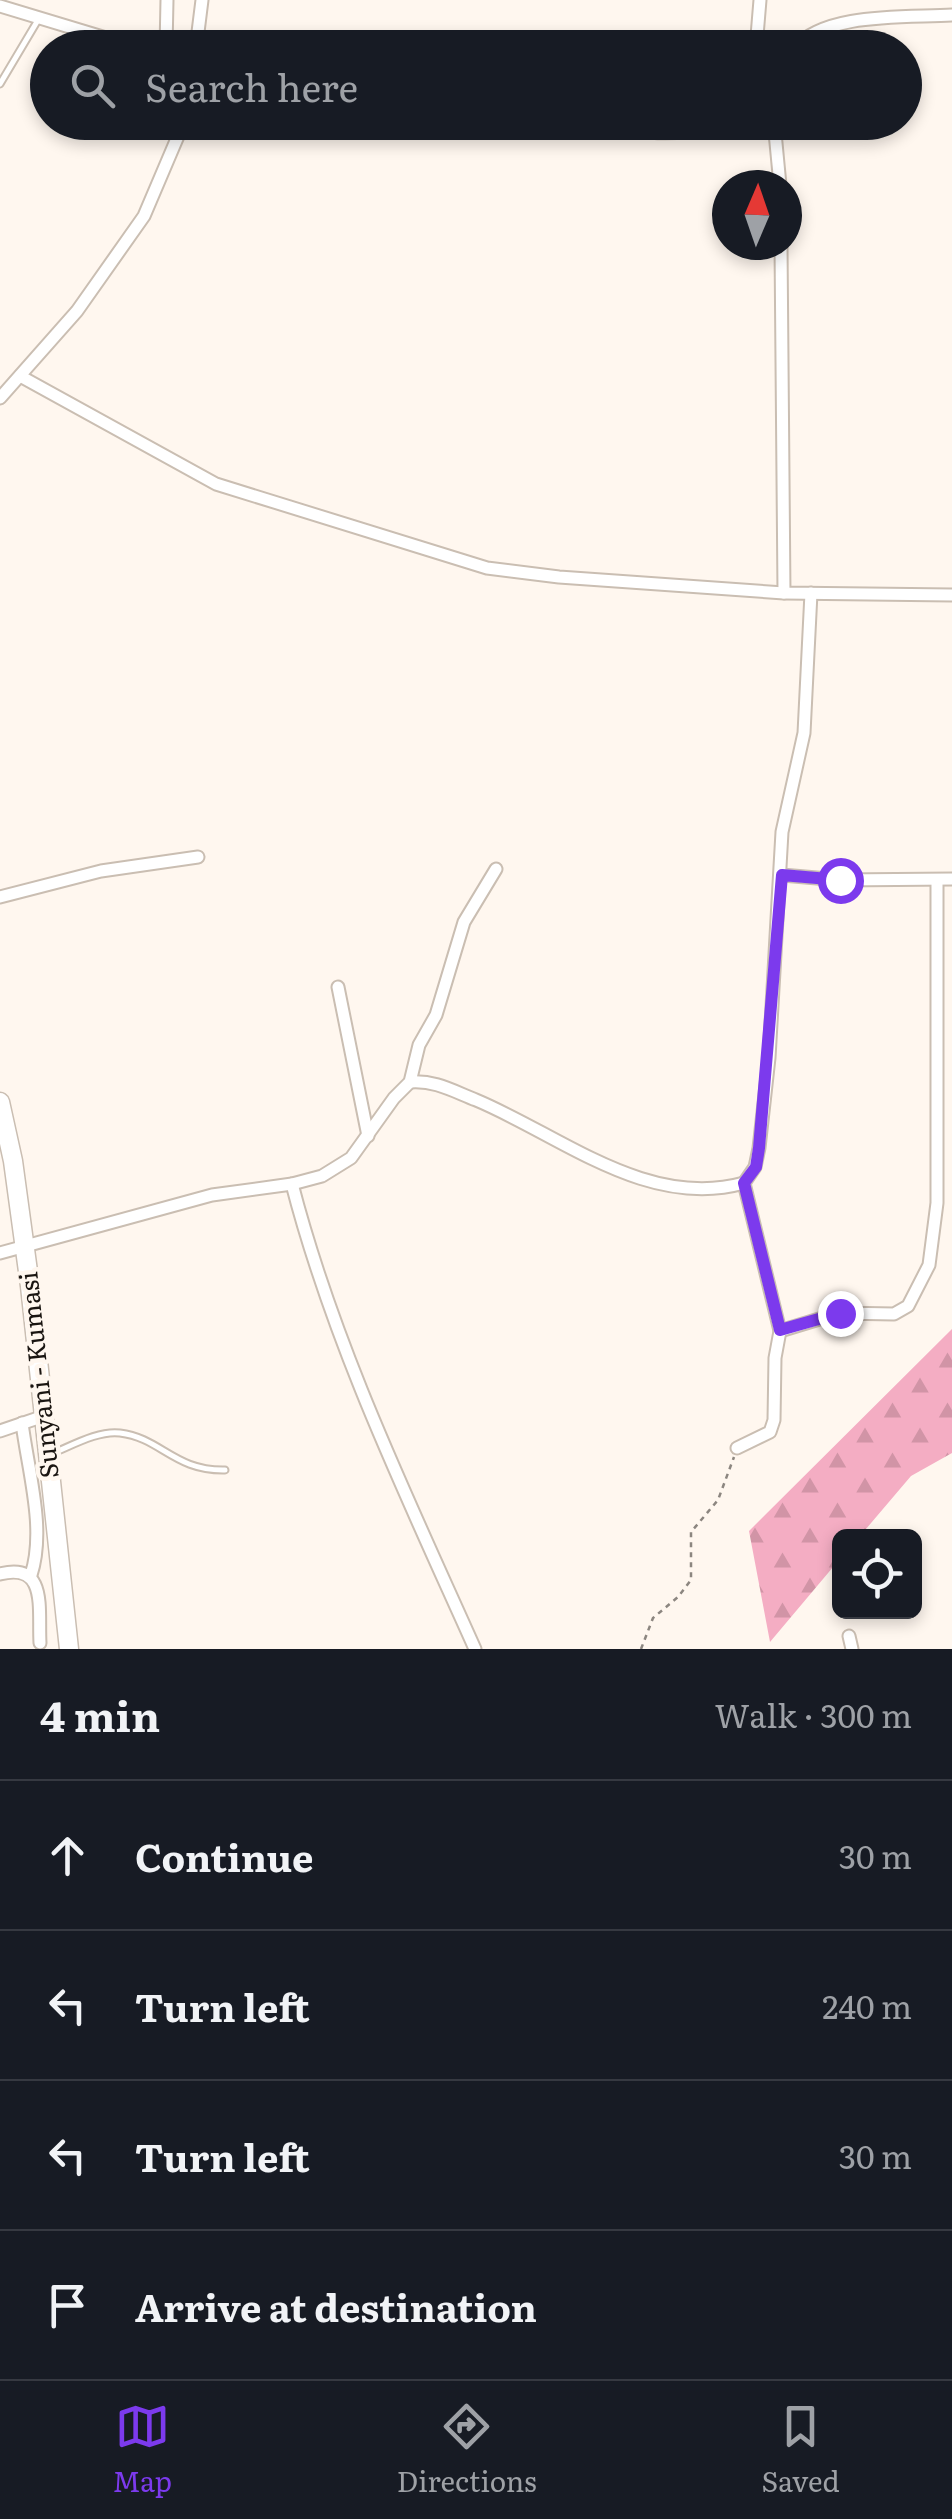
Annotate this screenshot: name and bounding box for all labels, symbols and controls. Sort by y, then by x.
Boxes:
search box [30,30,922,140]
text: Search here [145,57,358,114]
icon: search [65,58,120,113]
north arrow [712,170,802,260]
route start [818,858,864,904]
street label: Sunyani - Kumasi [8,1270,67,1480]
route end [818,1291,864,1337]
map controls [832,1529,922,1619]
button: locate [832,1529,922,1619]
text: 4 min [40,1683,160,1745]
text: Walk · 300 m [715,1690,912,1738]
text: Continue [135,1827,313,1884]
icon: ahead [40,1828,95,1883]
text: 30 m [839,1831,912,1879]
text: Turn left [135,1977,310,2034]
icon: left [40,1978,95,2033]
text: 240 m [822,1981,912,2029]
text: Turn left [135,2127,310,2184]
icon: left [40,2128,95,2183]
text: 30 m [839,2131,912,2179]
text: Arrive at destination [135,2277,537,2334]
icon: arrive [40,2278,95,2333]
tab: Map [112,2399,172,2501]
tab: Directions [397,2399,537,2501]
tab: Saved [762,2399,840,2501]

